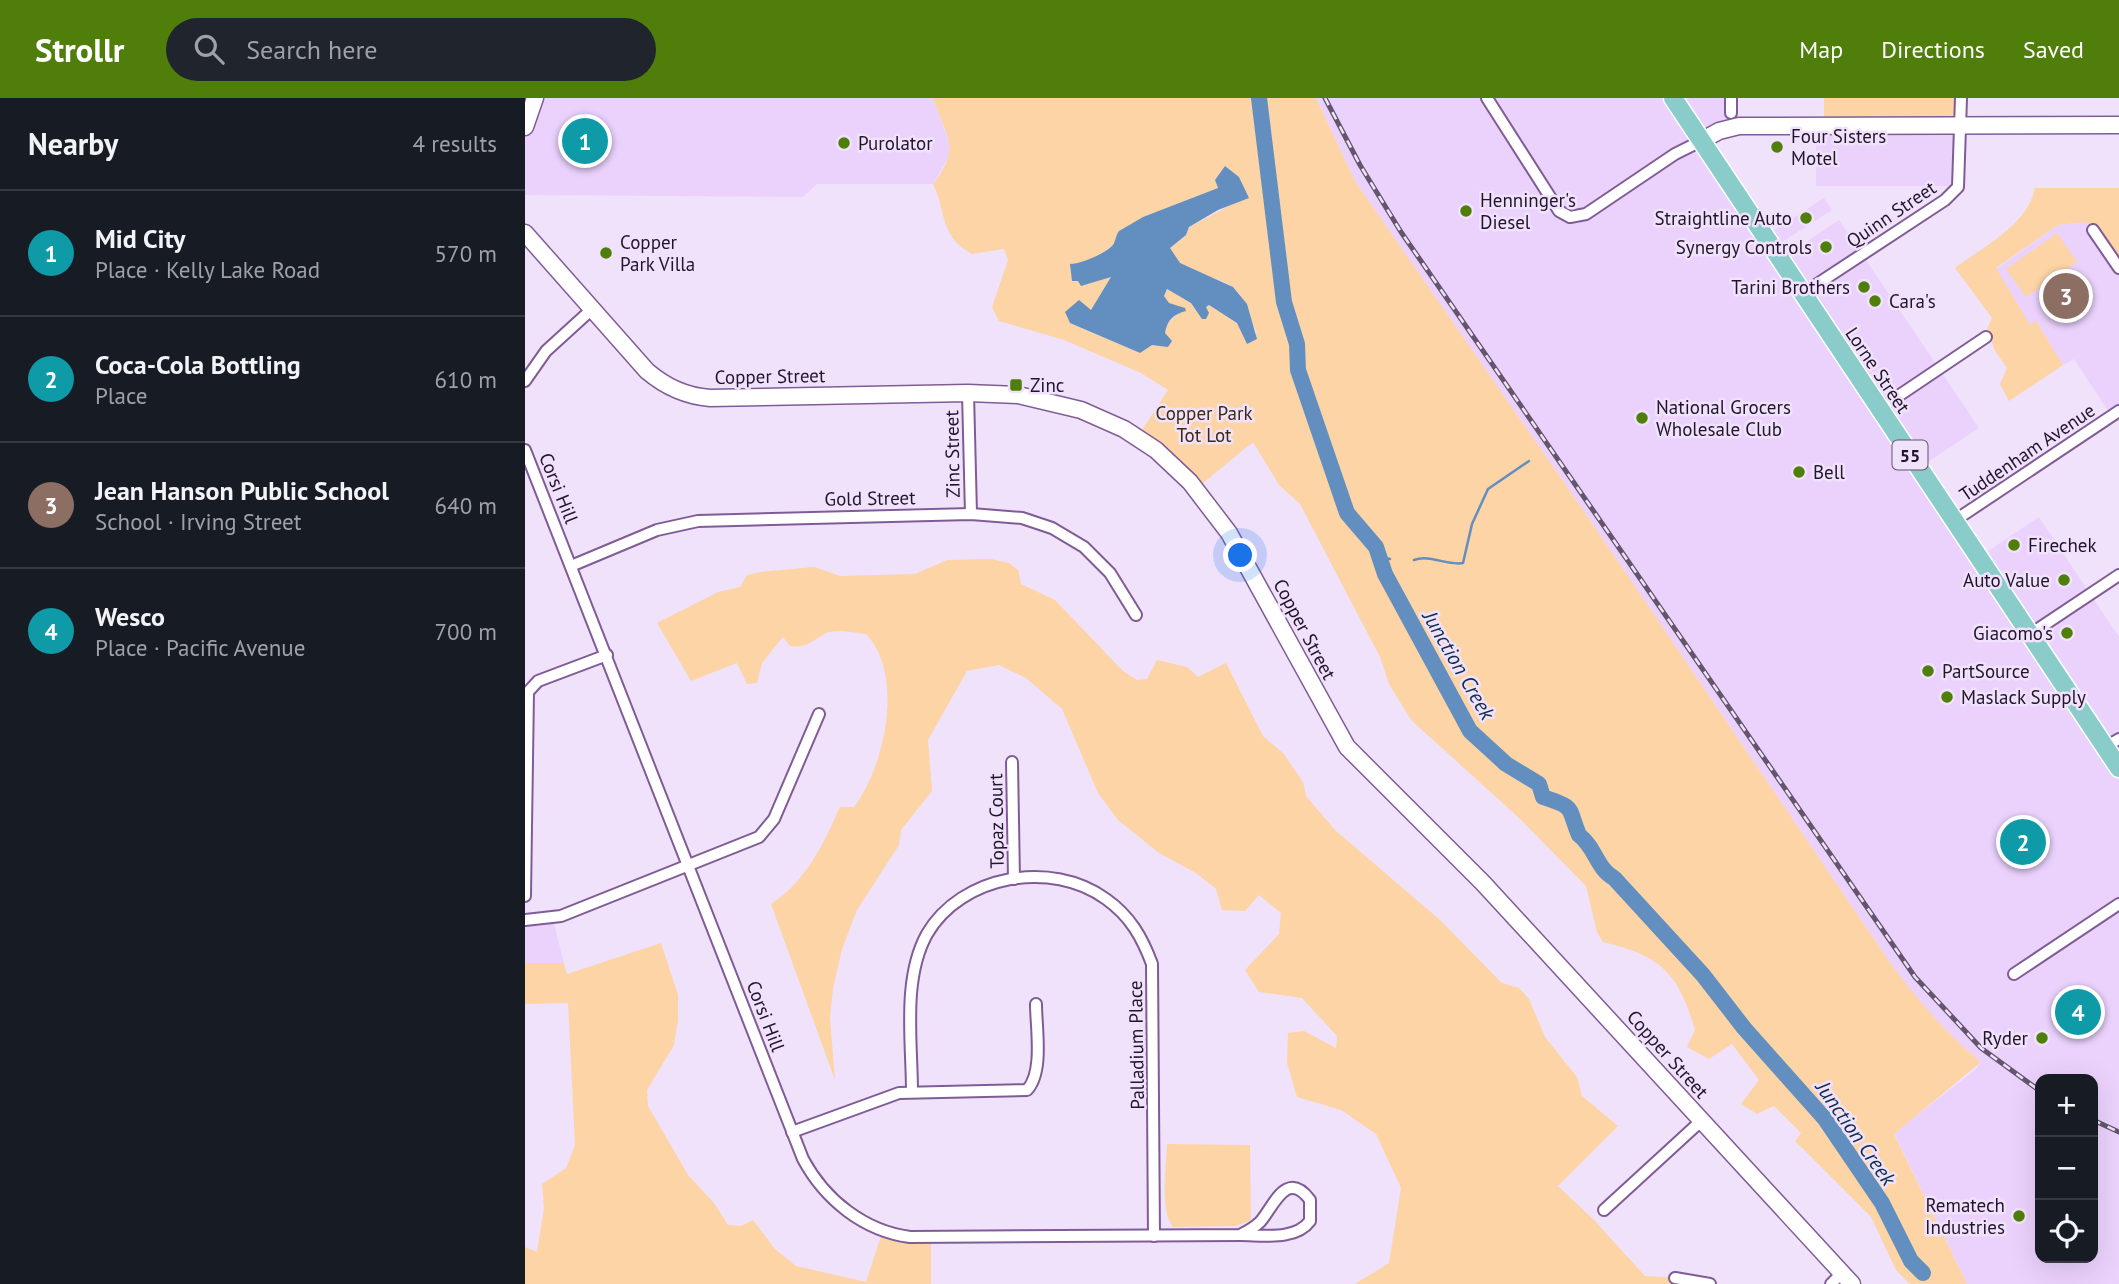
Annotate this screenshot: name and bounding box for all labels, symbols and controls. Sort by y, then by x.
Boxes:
search box [166,18,656,81]
text: Strollr [35,28,124,71]
icon: search [190,30,228,68]
text: Search here [246,33,377,66]
text: Map [1799,34,1843,65]
text: Directions [1881,34,1985,65]
text: Saved [2023,34,2084,65]
pin: 1 [562,115,608,167]
text: Nearby [28,124,118,163]
place label: Four Sisters Motel [1791,124,1886,170]
text: 4 results [413,129,497,158]
place label: Purolator [858,131,933,155]
marker: Purolator [836,135,852,151]
marker: Four Sisters Motel [1769,139,1785,155]
street label: Quinn Street [1842,175,1941,253]
place label: Henninger's Diesel [1480,188,1576,234]
marker: Henninger's Diesel [1458,203,1474,219]
place label: Straightline Auto [1655,206,1792,230]
marker: Straightline Auto [1798,210,1814,226]
text: Mid City [95,222,185,255]
place label: Copper Park Villa [620,230,695,276]
place label: Synergy Controls [1676,235,1812,259]
text: 1 [44,239,58,268]
text: 570 m [435,239,497,268]
marker: Synergy Controls [1818,239,1834,255]
marker: Copper Park Villa [598,245,614,261]
text: Place · Kelly Lake Road [95,255,320,284]
pin: 3 [2043,270,2089,322]
place label: Tarini Brothers [1731,275,1850,299]
marker: Tarini Brothers [1856,279,1872,295]
place label: Cara's [1889,289,1936,313]
marker: Cara's [1867,293,1883,309]
street label: Lorne Street [1840,322,1916,418]
text: Coca-Cola Bottling [95,348,301,381]
street label: Copper Street [714,363,826,389]
text: 2 [44,365,58,394]
text: 610 m [435,365,497,394]
place label: Zinc [1030,373,1064,397]
marker: Zinc [1008,377,1024,393]
text: Place [95,381,148,410]
place label: National Grocers Wholesale Club [1656,395,1791,441]
street label: Tuddenham Avenue [1955,398,2099,506]
park label: Copper Park Tot Lot [1155,401,1253,447]
street label: Zinc Street [939,409,965,498]
marker: National Grocers Wholesale Club [1634,410,1650,426]
road number: 55 [1893,440,1927,470]
street label: Corsi Hill [534,449,584,527]
place label: Bell [1813,460,1845,484]
marker: Bell [1791,464,1807,480]
text: Jean Hanson Public School [95,474,389,507]
street label: Gold Street [824,485,916,511]
text: 3 [44,491,58,520]
text: 640 m [435,491,497,520]
text: School · Irving Street [95,507,302,536]
place label: Firechek [2028,533,2097,557]
marker: Firechek [2006,537,2022,553]
your location [1223,538,1257,572]
place label: Auto Value [1963,568,2050,592]
marker: Auto Value [2056,572,2072,588]
street label: Copper Street [1268,575,1342,684]
text: Wesco [95,600,165,633]
water label: Junction Creek [1416,604,1502,726]
text: 4 [44,617,58,646]
text: 700 m [435,617,497,646]
place label: Giacomo's [1973,621,2053,645]
marker: Giacomo's [2059,625,2075,641]
text: Place · Pacific Avenue [95,633,305,662]
place label: PartSource [1942,659,2030,683]
marker: PartSource [1920,663,1936,679]
place label: Maslack Supply [1961,685,2086,709]
marker: Maslack Supply [1939,689,1955,705]
street label: Topaz Court [983,773,1009,869]
pin: 2 [2000,816,2046,868]
street label: Corsi Hill [742,977,791,1055]
street label: Palladium Place [1123,980,1149,1110]
pin: 4 [2055,986,2101,1038]
street label: Copper Street [1622,1005,1714,1104]
place label: Ryder [1982,1026,2029,1050]
marker: Ryder [2034,1030,2050,1046]
water label: Junction Creek [1809,1074,1903,1192]
map controls [2035,1074,2098,1263]
button: + [2035,1074,2098,1137]
button: − [2035,1137,2098,1200]
place label: Rematech Industries [1925,1193,2005,1239]
button: locate [2035,1200,2098,1263]
marker: Rematech Industries [2011,1208,2027,1224]

